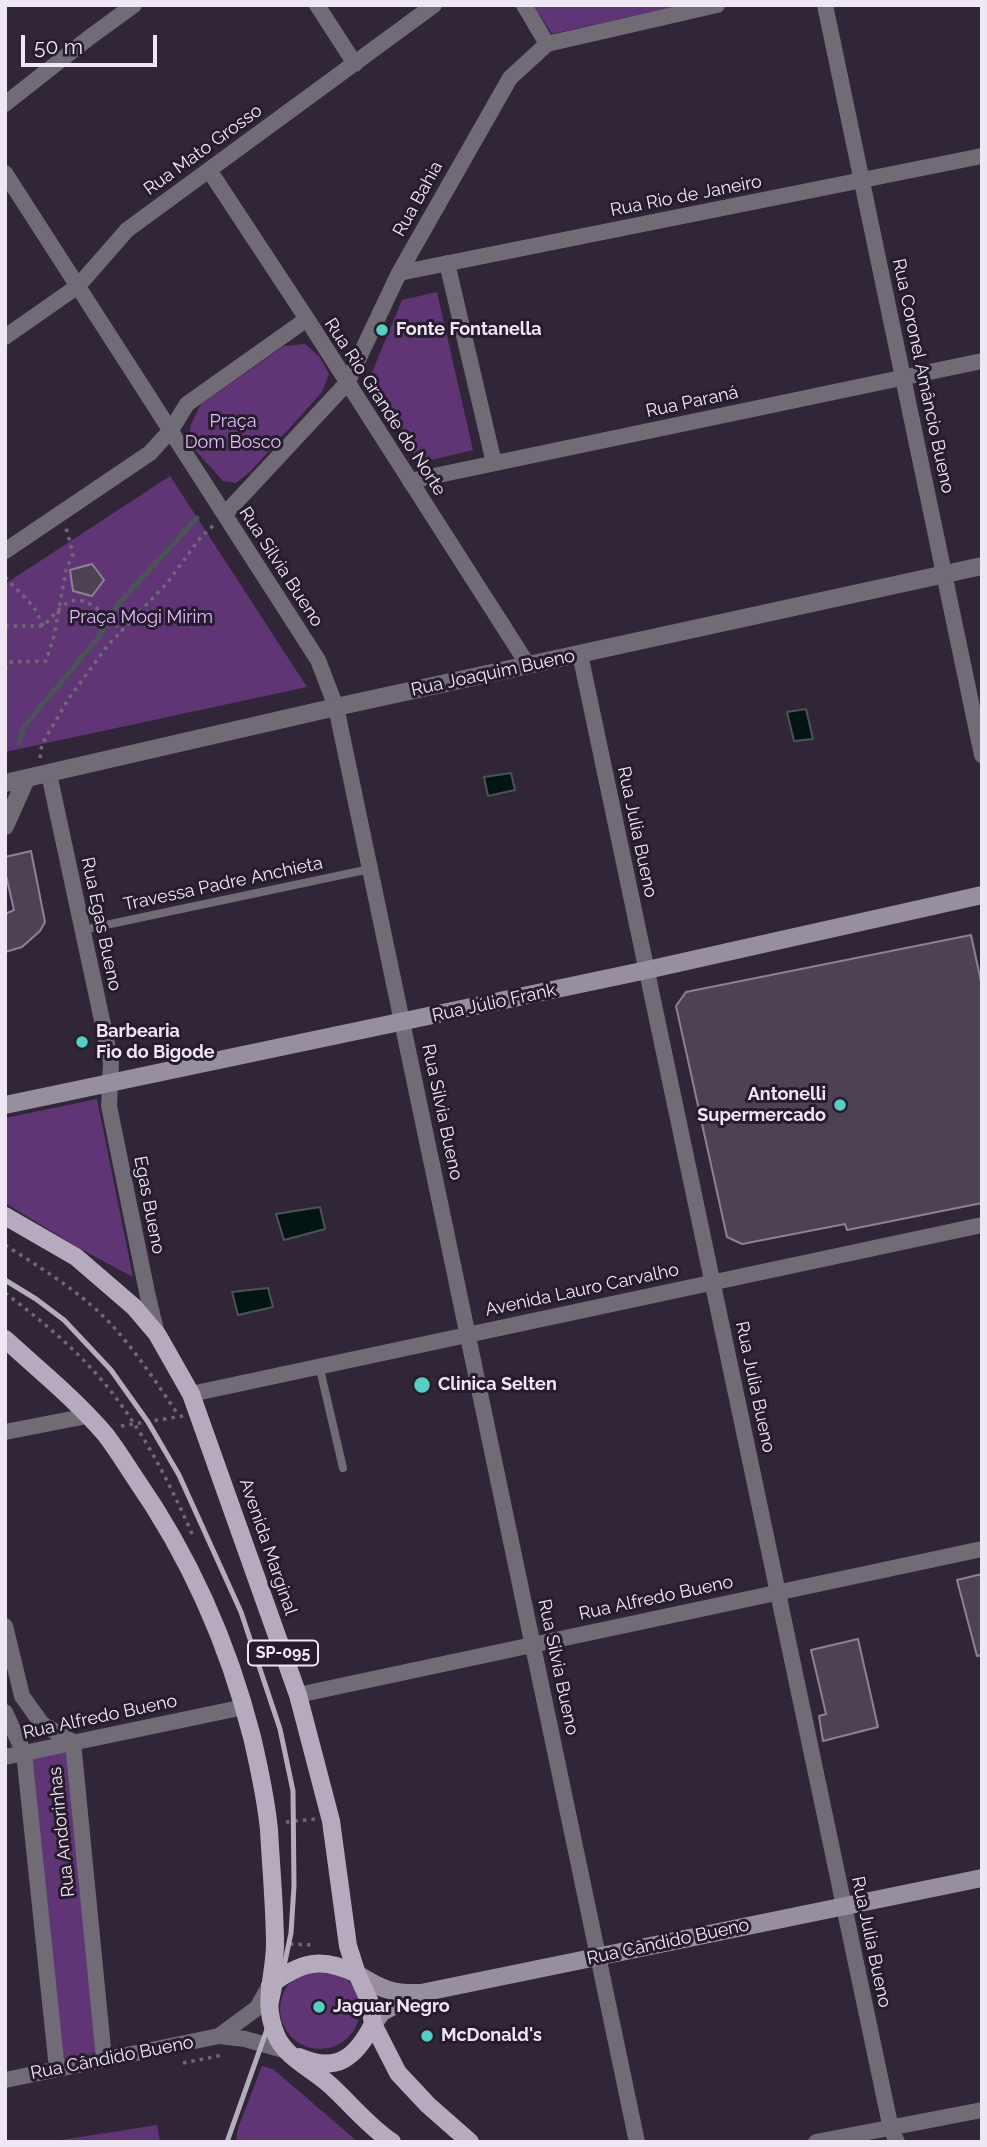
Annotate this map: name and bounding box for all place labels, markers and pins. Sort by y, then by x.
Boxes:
place label: Fonte Fontanella [396,319,542,341]
marker: Fonte Fontanella [374,322,390,338]
place label: Barbearia Fio do Bigode [96,1021,215,1064]
marker: Barbearia Fio do Bigode [74,1034,90,1050]
place label: Antonelli Supermercado [697,1084,826,1126]
marker: Antonelli Supermercado [832,1097,848,1113]
place label: Clinica Selten [438,1374,557,1396]
marker: Clinica Selten [412,1375,432,1395]
place label: Jaguar Negro [333,1996,450,2018]
marker: Jaguar Negro [311,1999,327,2015]
place label: McDonald's [441,2025,542,2047]
marker: McDonald's [419,2028,435,2044]

